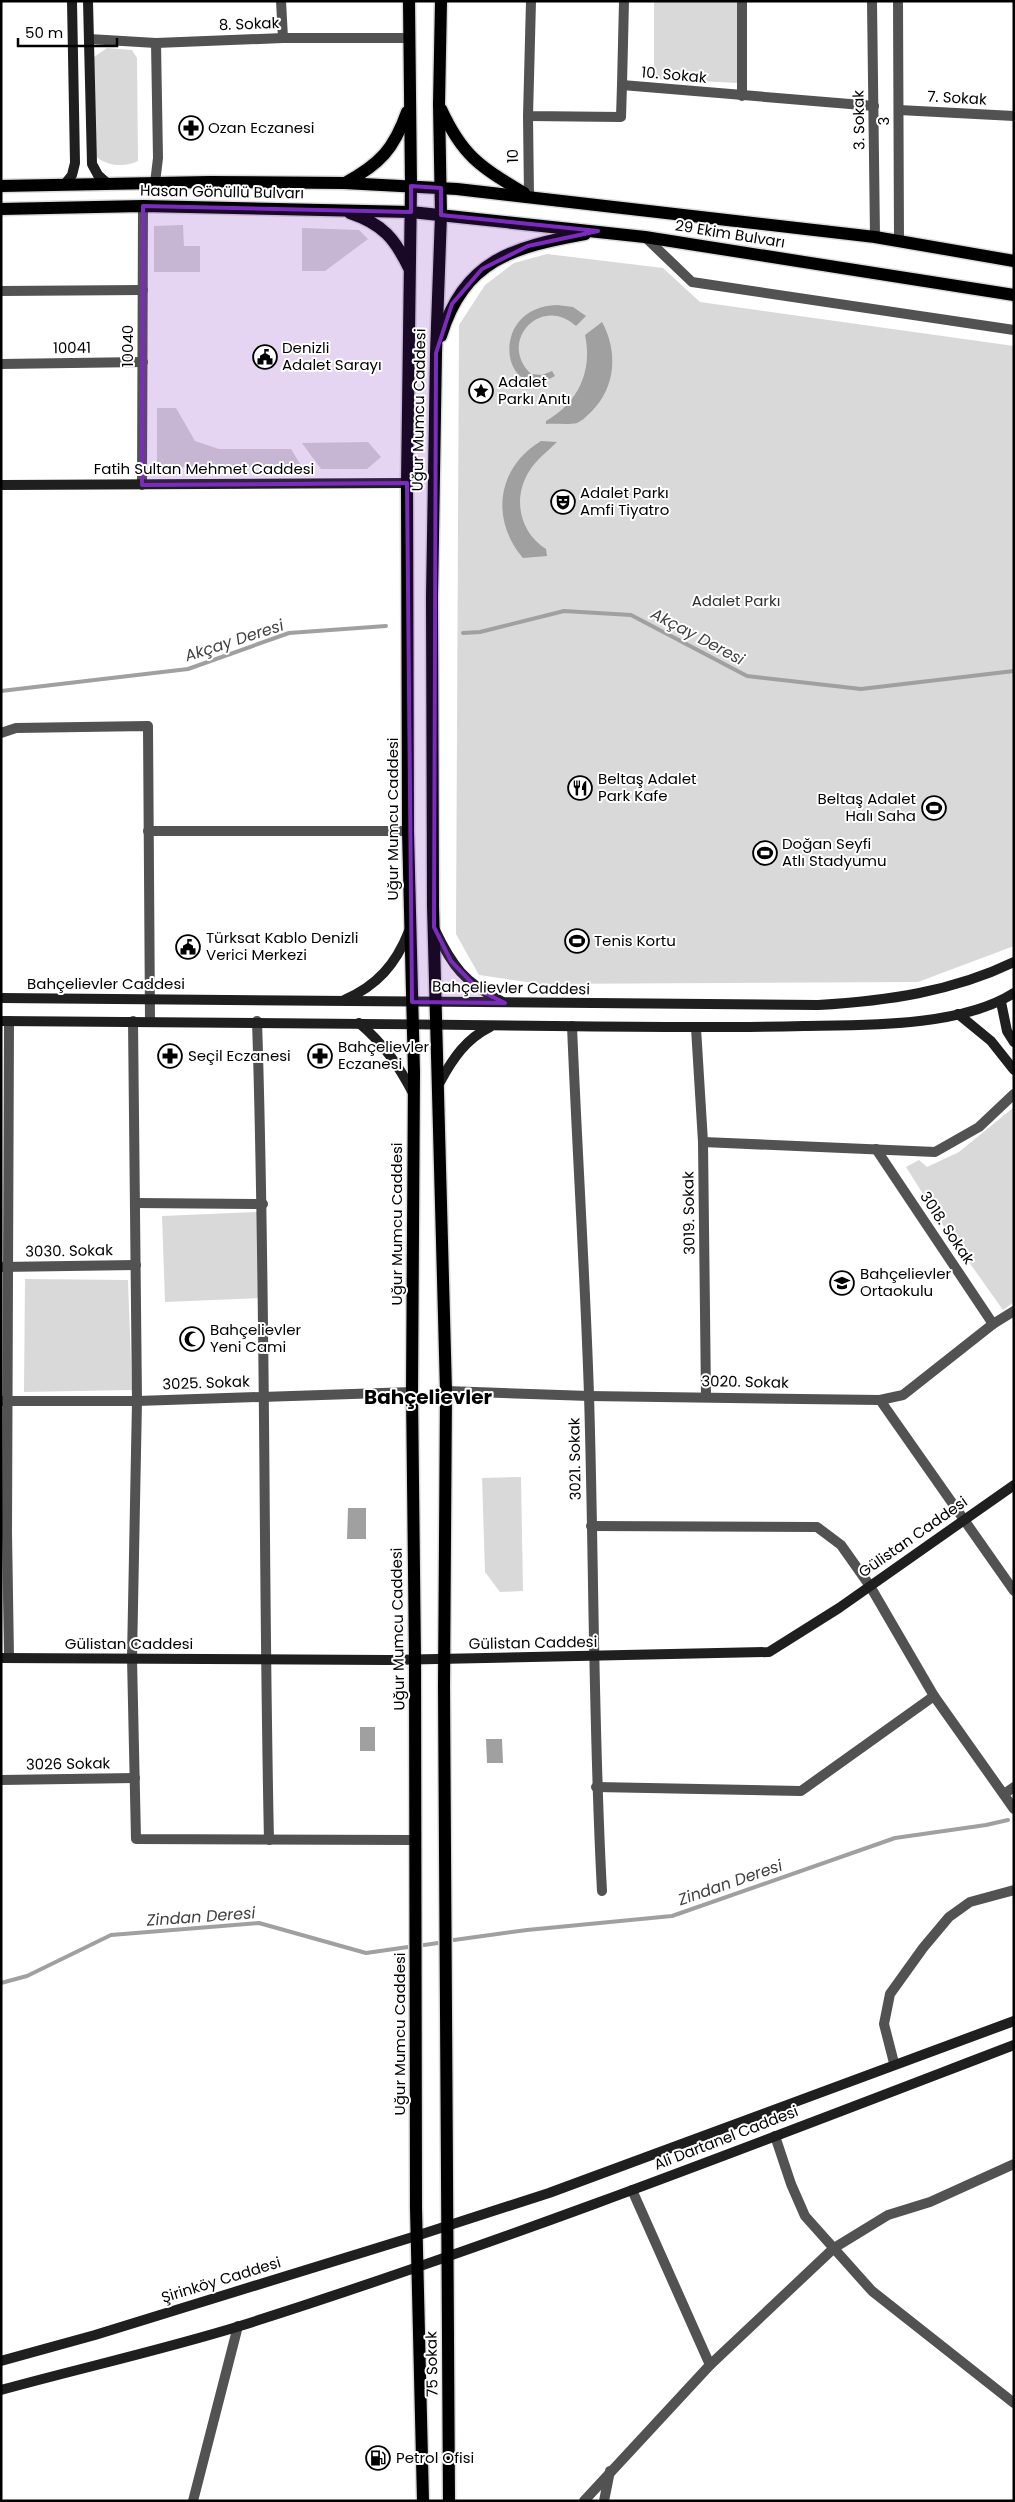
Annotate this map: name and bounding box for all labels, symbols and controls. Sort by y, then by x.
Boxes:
street label: 8. Sokak [218,12,280,35]
scale bar [18,15,116,47]
text: 50 m [25,22,63,43]
street label: 10. Sokak [641,61,708,88]
street label: 7. Sokak [927,85,987,110]
street label: 3. Sokak [847,90,870,150]
pharmacy icon: Ozan Eczanesi [178,115,204,141]
place label: Ozan Eczanesi [208,117,315,138]
street label: 3 [873,117,894,125]
street label: 10 [502,149,523,163]
street label: Hasan Gönüllü Bulvarı [140,180,304,203]
street label: 29 Ekim Bulvarı [674,214,787,253]
street label: 10040 [117,325,138,367]
street label: Uğur Mumcu Caddesi [407,328,430,492]
street label: 10041 [53,337,91,358]
place label: Denizli Adalet Sarayı [282,337,382,375]
public building icon: Denizli Adalet Sarayı [252,344,278,370]
place label: Adalet Parkı Anıtı [498,371,570,409]
place icon: Adalet Parkı Anıtı [468,378,494,404]
street label: Fatih Sultan Mehmet Caddesi [94,458,314,479]
place label: Adalet Parkı Amfi Tiyatro [580,482,669,520]
theatre icon: Adalet Parkı Amfi Tiyatro [550,489,576,515]
park label: Adalet Parkı [692,590,780,611]
water label: Akçay Deresi [646,602,749,671]
water label: Akçay Deresi [181,613,288,668]
street label: Uğur Mumcu Caddesi [382,738,403,900]
place label: Beltaş Adalet Park Kafe [598,768,696,806]
restaurant icon: Beltaş Adalet Park Kafe [567,775,593,801]
place label: Beltaş Adalet Halı Saha [818,788,916,826]
sports icon: Beltaş Adalet Halı Saha [921,795,947,821]
place label: Doğan Seyfi Atlı Stadyumu [782,833,887,871]
sports icon: Doğan Seyfi Atlı Stadyumu [752,840,778,866]
place label: Türksat Kablo Denizli Verici Merkezi [206,927,358,965]
sports icon: Tenis Kortu [564,928,590,954]
place label: Tenis Kortu [594,930,676,951]
public building icon: Türksat Kablo Denizli Verici Merkezi [175,934,201,960]
street label: Bahçelievler Caddesi [27,973,185,994]
street label: Bahçelievler Caddesi [432,976,590,999]
place label: Bahçelievler Eczanesi [338,1036,429,1074]
pharmacy icon: Seçil Eczanesi [157,1043,183,1069]
pharmacy icon: Bahçelievler Eczanesi [307,1043,333,1069]
place label: Seçil Eczanesi [188,1045,291,1066]
street label: Uğur Mumcu Caddesi [386,1143,407,1305]
street label: 3019. Sokak [677,1171,700,1255]
street label: 3018. Sokak [915,1187,980,1269]
street label: 3030. Sokak [25,1239,113,1262]
place label: Bahçelievler Ortaokulu [860,1263,951,1301]
school or university icon: Bahçelievler Ortaokulu [829,1270,855,1296]
place label: Bahçelievler Yeni Cami [210,1319,301,1357]
mosque icon: Bahçelievler Yeni Cami [179,1326,205,1352]
street label: 3025. Sokak [162,1370,250,1395]
street label: 3020. Sokak [701,1370,789,1393]
district label: Bahçelievler [364,1383,492,1411]
street label: 3021. Sokak [563,1417,586,1501]
street label: Gülistan Caddesi [854,1491,971,1582]
street label: Uğur Mumcu Caddesi [386,1547,409,1711]
street label: Gülistan Caddesi [469,1631,597,1654]
street label: Gülistan Caddesi [65,1633,193,1654]
street label: 3026 Sokak [26,1752,111,1775]
water label: Zindan Deresi [674,1854,786,1911]
water label: Zindan Deresi [145,1901,257,1932]
street label: Uğur Mumcu Caddesi [389,1953,410,2115]
street label: Ali Dartanel Caddesi [651,2100,801,2175]
street label: Şirinköy Caddesi [159,2251,283,2308]
street label: 75 Sokak [420,2331,443,2397]
fuel station icon: Petrol Ofisi [365,2445,391,2471]
place label: Petrol Ofisi [396,2447,474,2468]

